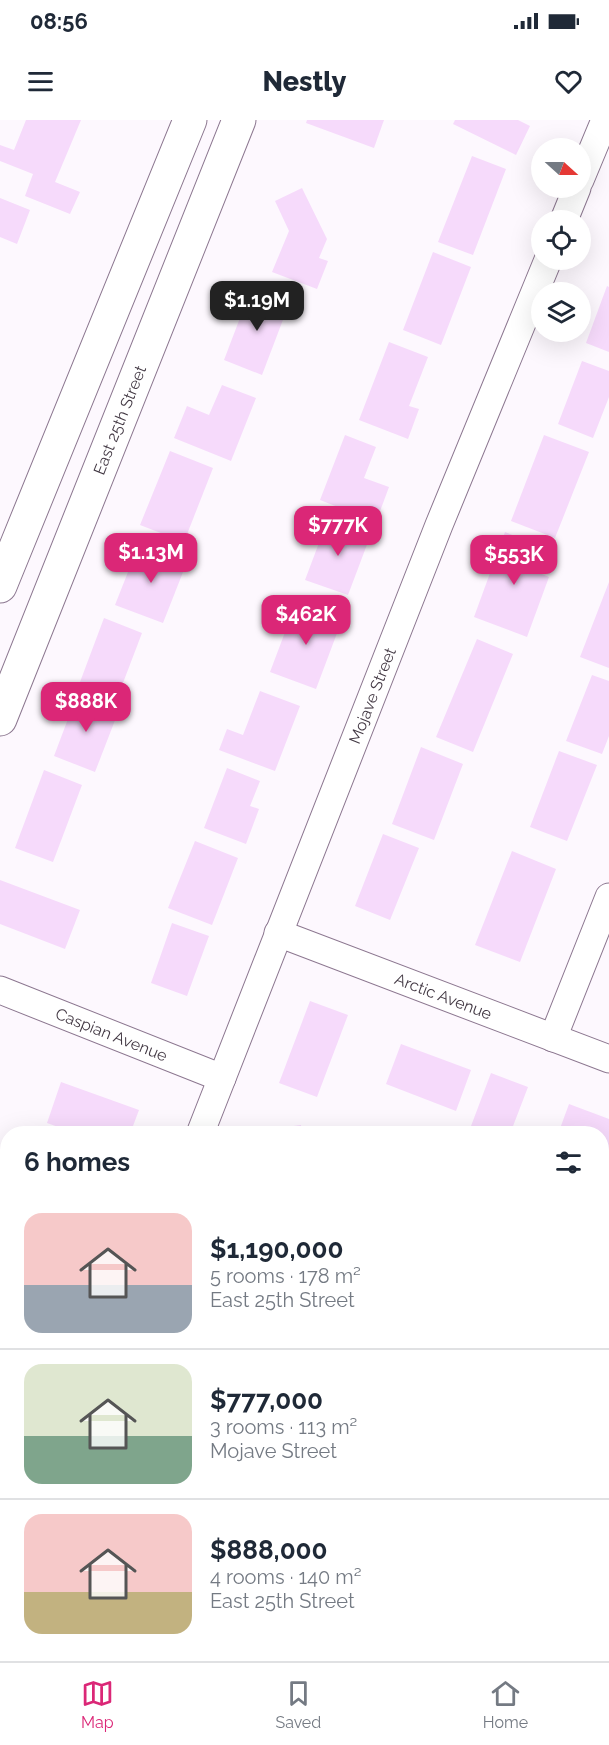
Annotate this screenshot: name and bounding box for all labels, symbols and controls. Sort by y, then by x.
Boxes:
text: 08:56 [30,8,88,34]
icon: menu [24,65,57,98]
icon: heart [552,65,585,98]
text: Nestly [263,66,346,97]
north arrow [531,138,591,198]
map controls [531,138,591,342]
button: locate [531,210,591,270]
pin: $1.19M [208,281,306,332]
button: layers [531,282,591,342]
text: $1.19M [224,288,290,312]
street label: East 25th Street [89,362,150,477]
pin: $777K [296,506,380,557]
text: $777K [308,513,368,537]
pin: $1.13M [102,533,200,584]
pin: $553K [472,535,556,586]
text: $1.13M [118,540,184,564]
text: $553K [484,542,544,566]
pin: $462K [264,595,348,646]
text: $462K [276,602,336,626]
street label: Mojave Street [345,644,400,746]
pin: $888K [44,682,128,733]
text: $888K [55,689,117,713]
street label: Arctic Avenue [392,969,495,1023]
street label: Caspian Avenue [53,1004,170,1065]
icon: filters [552,1146,585,1179]
text: 6 homes [24,1147,130,1177]
text: $1,190,000 [210,1234,343,1264]
icon: home [72,1237,144,1309]
text: 5 rooms · 178 m² [210,1264,361,1288]
text: East 25th Street [210,1288,355,1312]
text: $777,000 [210,1385,323,1415]
icon: home [72,1388,144,1460]
text: 3 rooms · 113 m² [210,1415,357,1439]
text: Mojave Street [210,1439,337,1463]
text: $888,000 [210,1535,328,1565]
icon: home [72,1538,144,1610]
text: 4 rooms · 140 m² [210,1565,362,1589]
text: East 25th Street [210,1589,355,1613]
tab: Map [81,1677,114,1732]
tab: Saved [275,1677,321,1732]
tab: Home [483,1677,528,1732]

